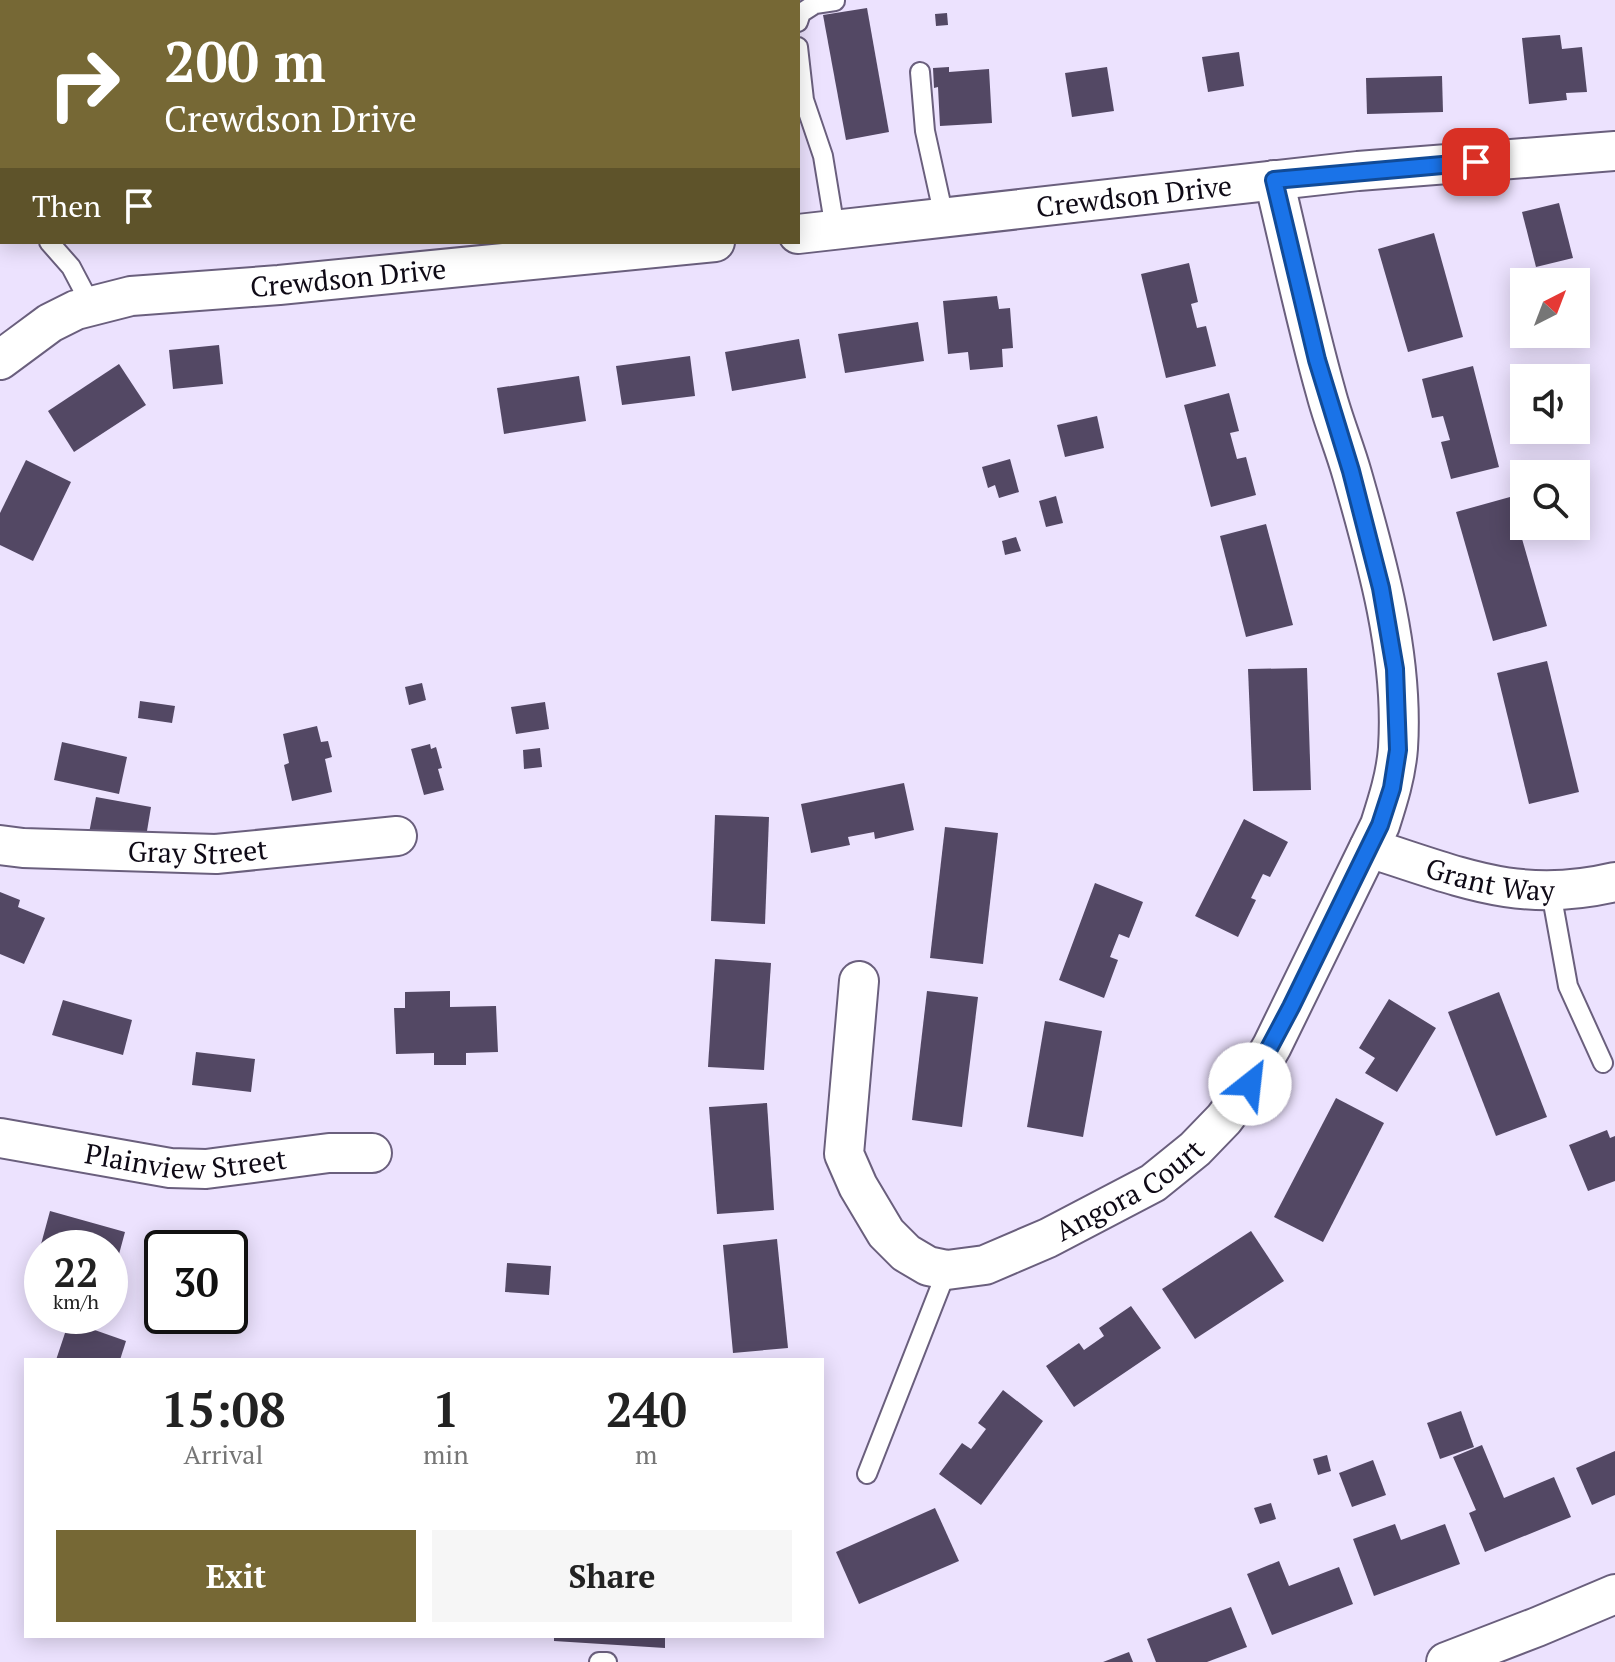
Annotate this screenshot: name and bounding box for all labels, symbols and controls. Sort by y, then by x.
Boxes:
text: 200 m [164,24,326,98]
icon: right [32,32,136,136]
text: Crewdson Drive [164,95,417,142]
pin [1442,128,1510,196]
icon: arrive [1454,140,1498,184]
street label: Crewdson Drive [1034,166,1234,225]
icon: arrive [117,184,161,228]
text: Then [32,186,101,226]
street label: Crewdson Drive [249,250,448,305]
north arrow [1510,268,1590,348]
map controls [1510,268,1590,540]
button: sound [1510,364,1590,444]
button: search [1510,460,1590,540]
street label: Gray Street [127,830,270,872]
street label: Grant Way [1421,849,1555,908]
position arrow [1208,1042,1292,1126]
street label: Angora Court [1049,1131,1212,1249]
street label: Plainview Street [82,1134,289,1187]
speed limit sign: 30 [144,1230,248,1334]
text: 22 [53,1245,99,1298]
text: km/h [53,1288,99,1315]
text: 15:08 [161,1377,286,1441]
text: 1 [432,1377,459,1441]
text: 240 [606,1377,687,1441]
text: Arrival [184,1437,263,1471]
text: min [423,1437,469,1471]
text: m [635,1437,658,1471]
button: Exit [56,1530,416,1622]
button: Share [432,1530,792,1622]

